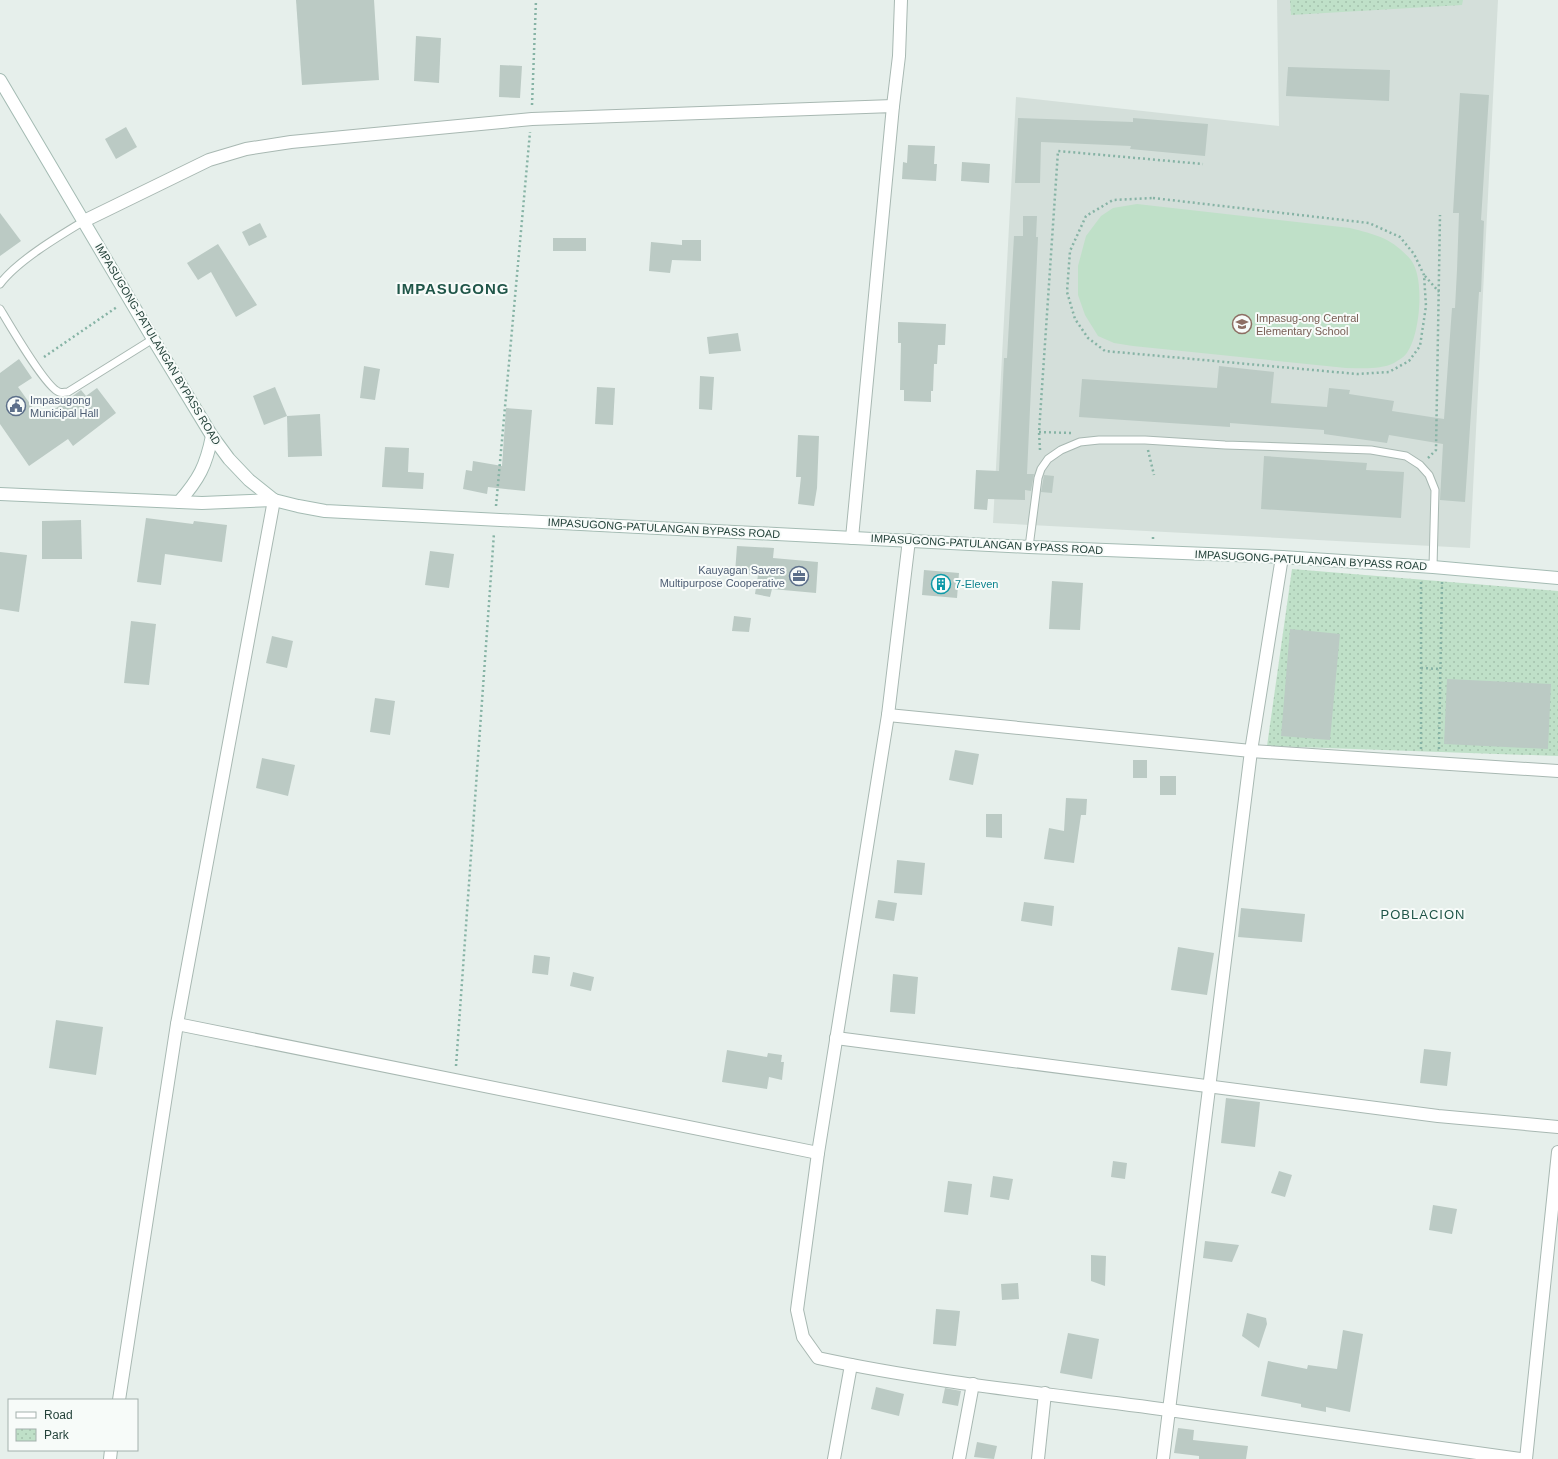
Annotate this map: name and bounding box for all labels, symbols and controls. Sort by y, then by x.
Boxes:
street label: IMPASUGONG-PATULANGAN BYPASS ROAD [93,241,223,447]
district label: IMPASUGONG [396,280,510,297]
place label: Impasug-ong Central Elementary School [1256,312,1359,337]
school or university icon: Impasug-ong Central Elementary School [1231,313,1253,335]
place label: Impasugong Municipal Hall [30,394,98,419]
public building icon: Impasugong Municipal Hall [5,395,27,417]
street label: IMPASUGONG-PATULANGAN BYPASS ROAD [548,516,781,540]
street label: IMPASUGONG-PATULANGAN BYPASS ROAD [871,532,1104,556]
street label: IMPASUGONG-PATULANGAN BYPASS ROAD [1195,548,1428,572]
place label: Kauyagan Savers Multipurpose Cooperative [660,564,785,589]
office icon: Kauyagan Savers Multipurpose Cooperative [788,565,810,587]
building icon: 7-Eleven [930,573,952,595]
place label: 7-Eleven [955,578,998,590]
district label: POBLACION [1381,907,1465,922]
legend [8,1399,138,1451]
text: Road [44,1408,73,1422]
text: Park [44,1428,70,1442]

